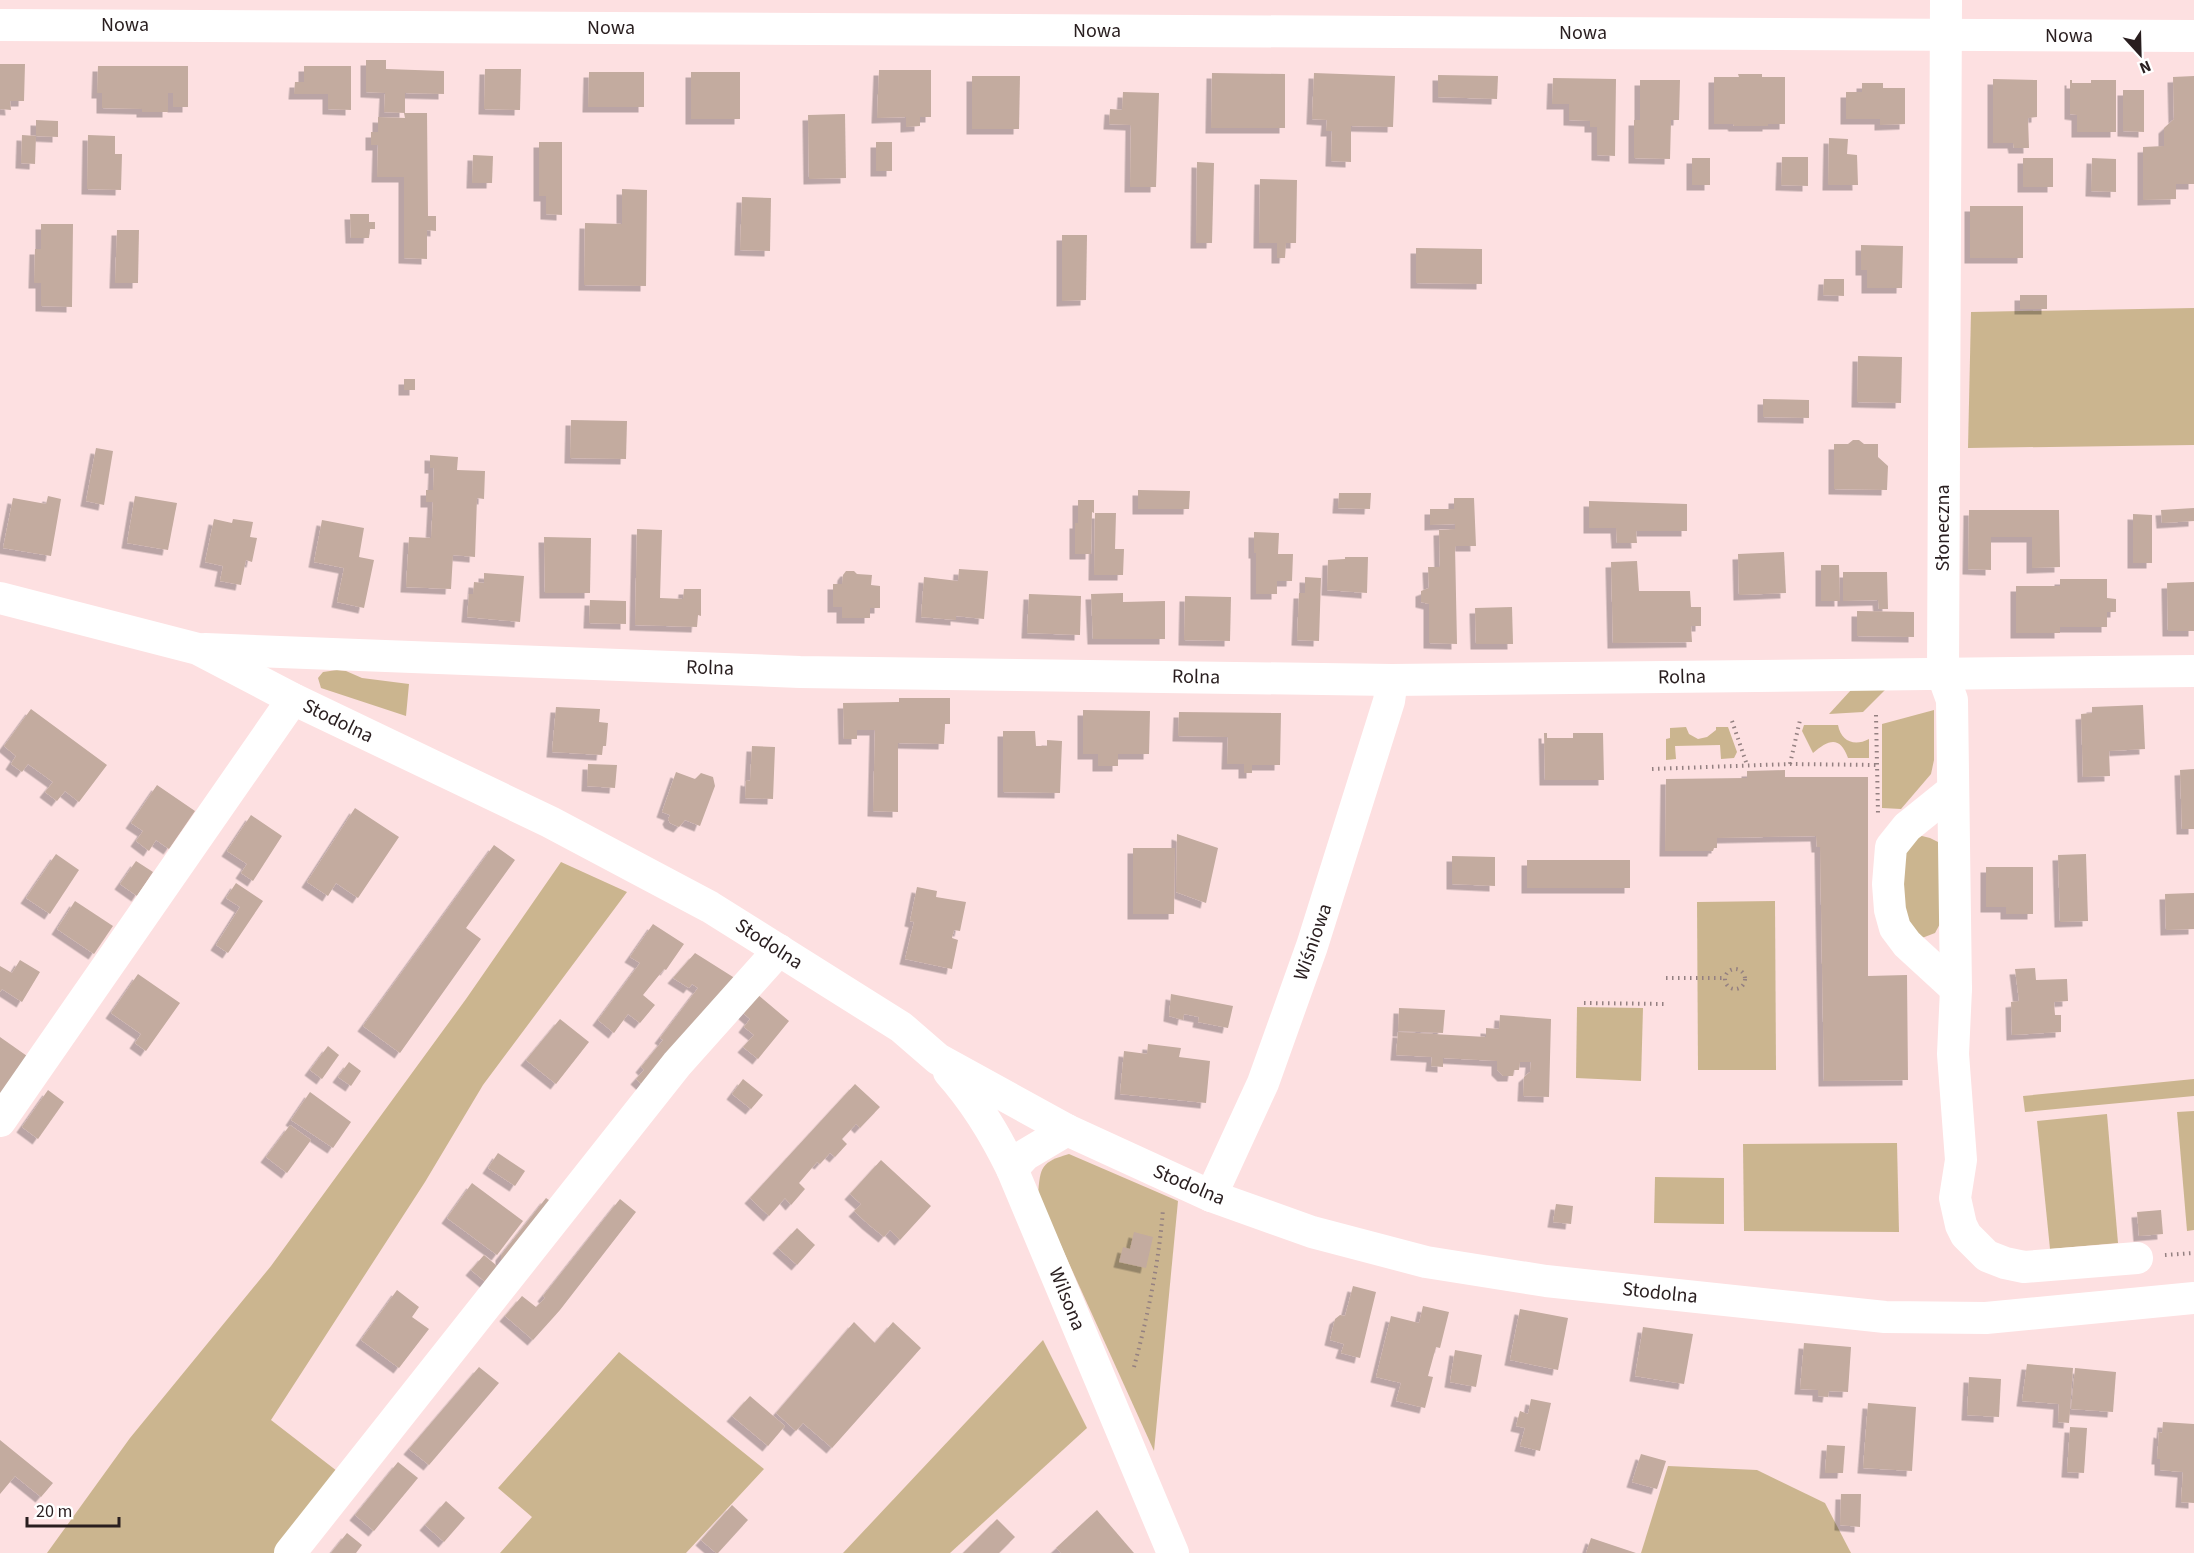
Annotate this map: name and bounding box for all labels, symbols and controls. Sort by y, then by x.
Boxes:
street label: Nowa [101,11,149,39]
street label: Nowa [587,14,635,42]
street label: Nowa [1073,17,1121,45]
street label: Nowa [1559,19,1607,47]
street label: Nowa [2045,22,2093,50]
north arrow [2110,24,2170,84]
text: N [2136,55,2154,79]
street label: Słoneczna [1929,485,1957,571]
street label: Rolna [685,653,735,683]
street label: Rolna [1172,663,1220,691]
street label: Rolna [1658,663,1706,691]
street label: Stodolna [298,692,378,750]
street label: Wiśniowa [1287,900,1339,984]
street label: Stodolna [730,912,808,976]
street label: Stodolna [1149,1157,1229,1213]
street label: Wilsona [1042,1263,1092,1335]
street label: Stodolna [1621,1275,1699,1311]
scale bar [27,1490,118,1528]
text: 20 m [36,1499,72,1524]

